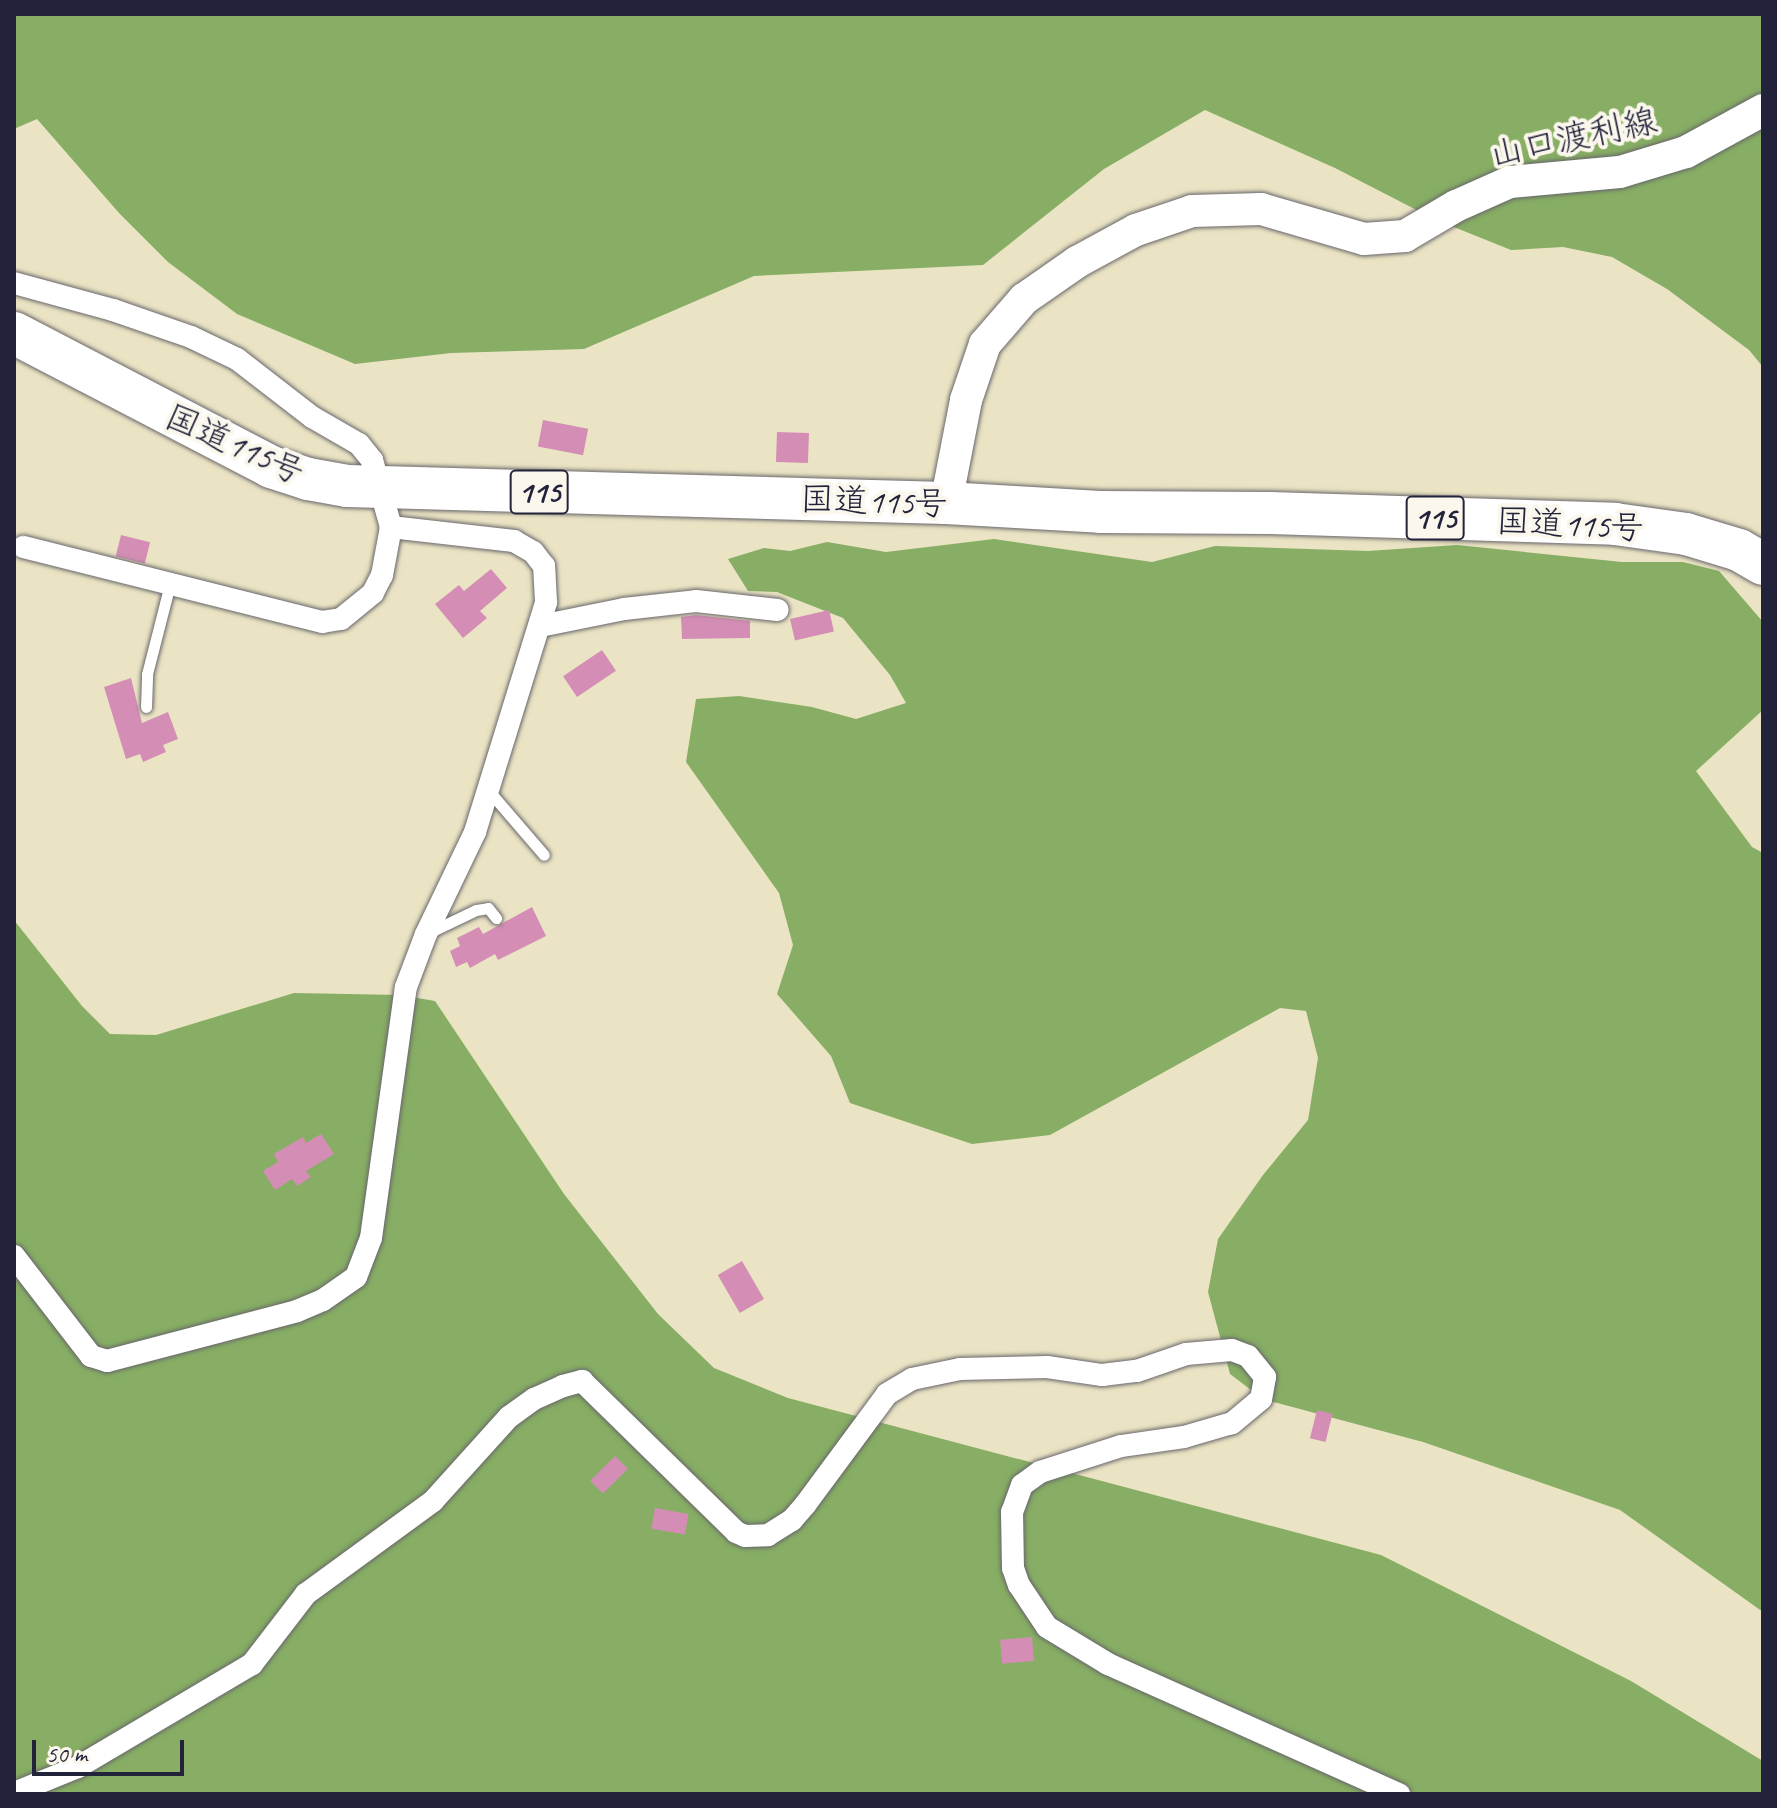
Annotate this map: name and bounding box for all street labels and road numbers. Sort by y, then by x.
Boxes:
street label: 山口渡利線 [1486,99,1660,175]
street label: 国道115号 [159,395,311,493]
road number: 115 [509,464,569,520]
street label: 国道115号 [799,478,949,524]
road number: 115 [1405,490,1465,546]
street label: 国道115号 [1495,500,1645,548]

